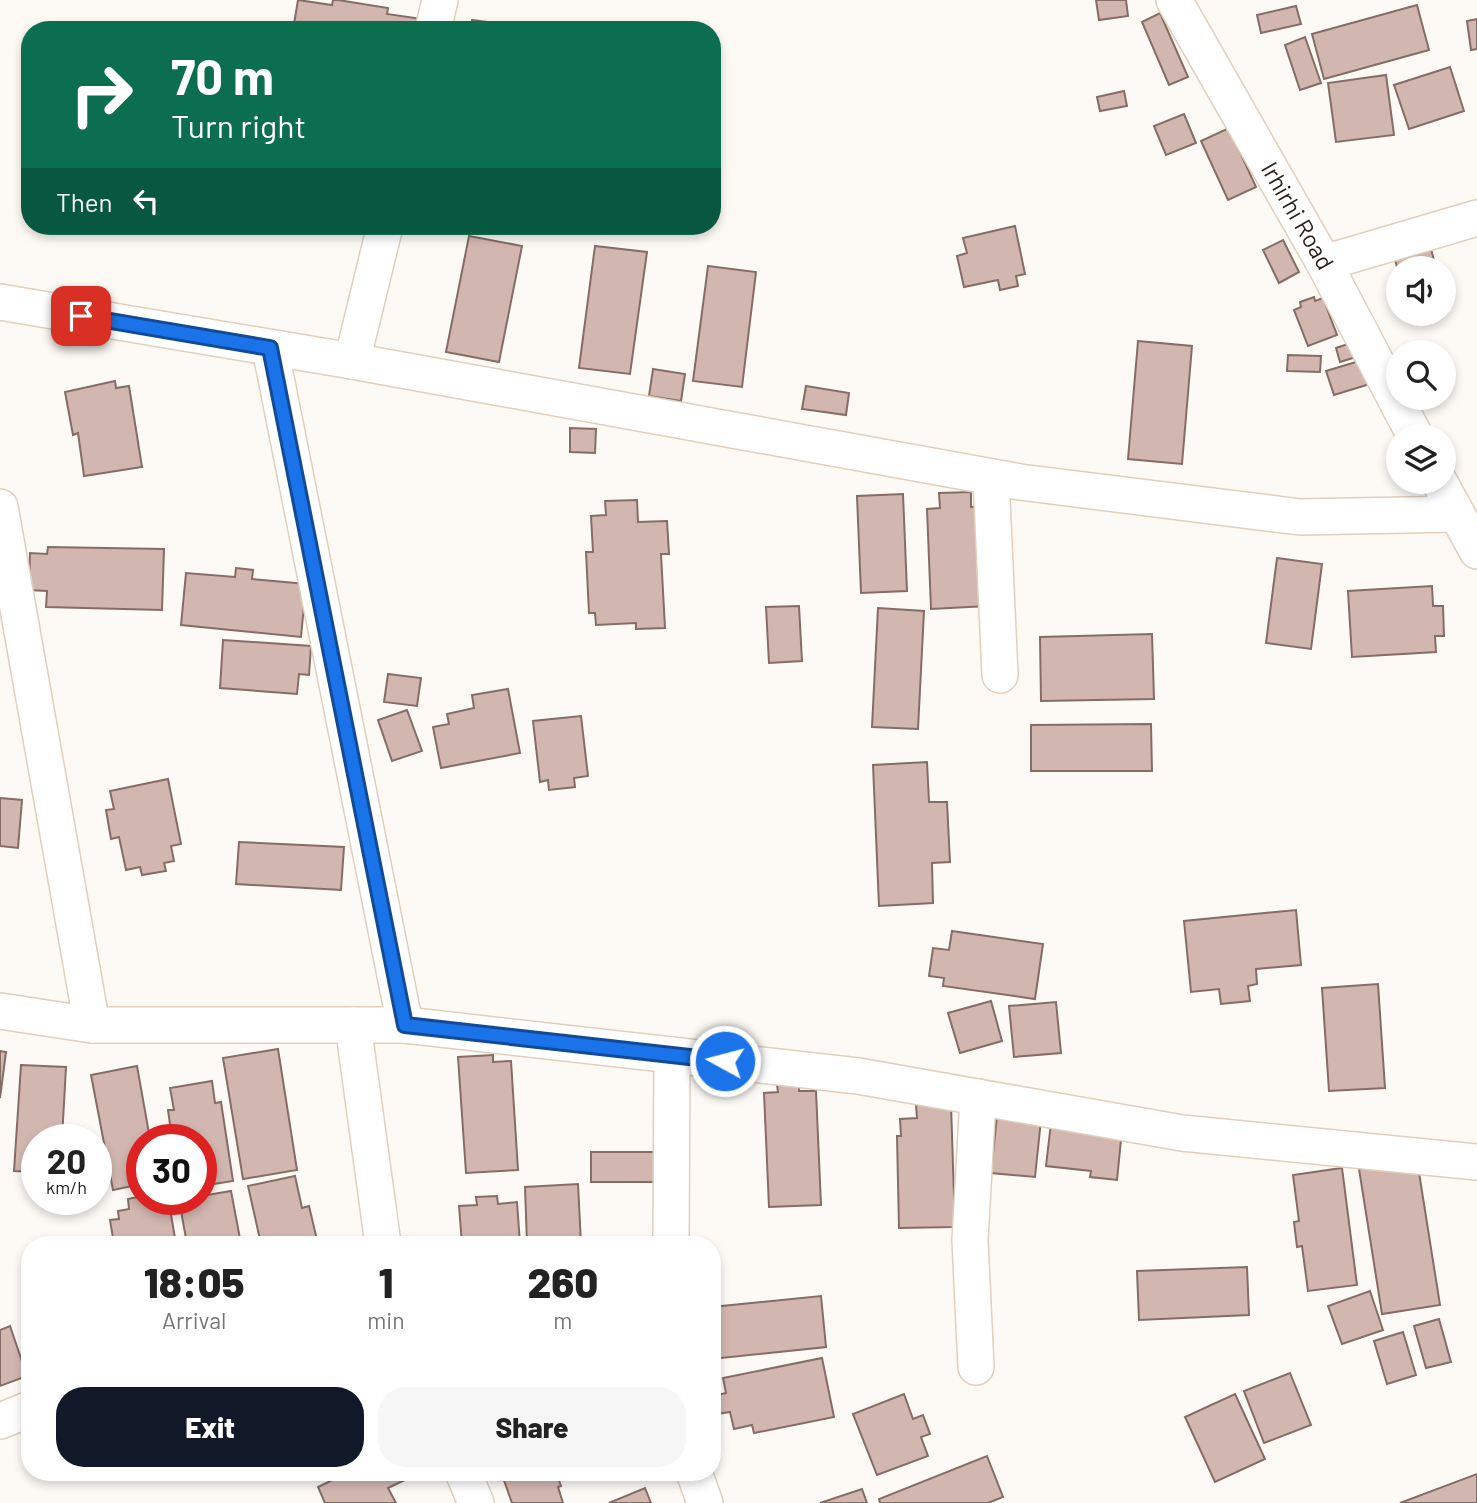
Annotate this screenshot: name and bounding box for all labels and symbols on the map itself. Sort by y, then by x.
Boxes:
street label: Irhirhi Road [1256,156,1341,274]
pin [51,286,111,346]
position arrow [688,1024,762,1098]
speed limit sign: 30 [126,1124,217,1215]

